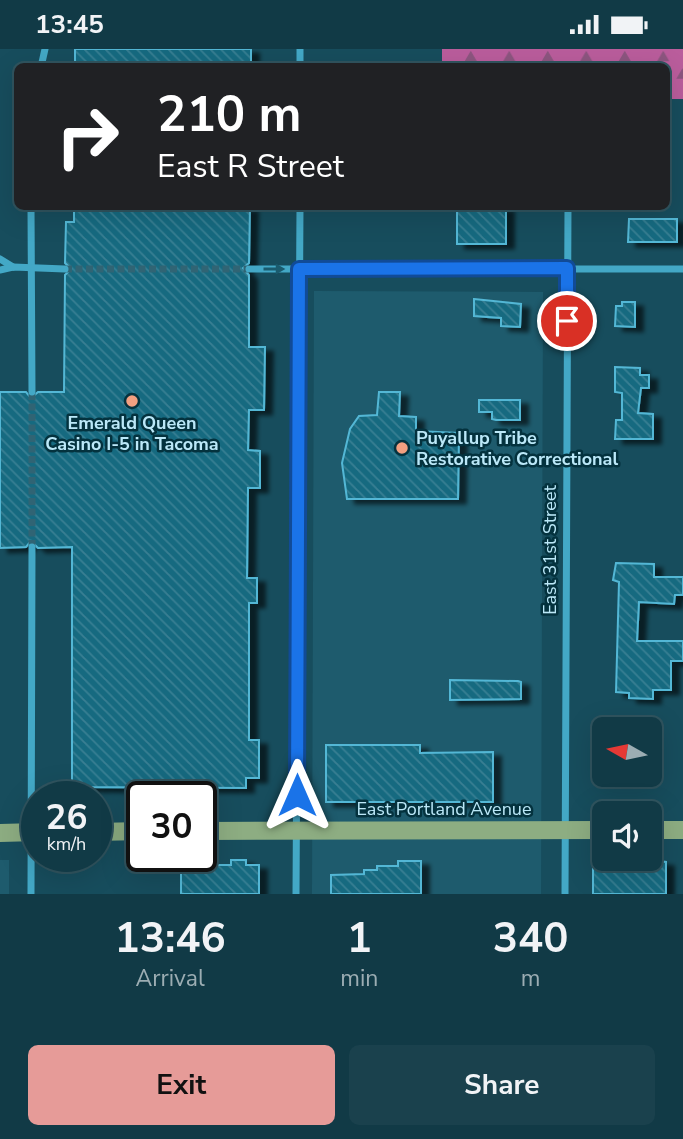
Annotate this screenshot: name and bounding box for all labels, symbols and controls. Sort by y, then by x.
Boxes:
text: 13:45 [35,7,104,42]
text: 210 m [157,81,301,148]
icon: right [42,91,133,182]
text: East R Street [157,145,344,188]
one-way arrow [264,263,286,275]
pin [537,291,597,351]
icon: arrive [548,302,586,340]
marker: Emerald Queen Casino I-5 in Tacoma [124,393,140,409]
place label: Emerald Queen Casino I-5 in Tacoma [45,411,219,456]
place label: Puyallup Tribe Restorative Correctional [416,426,618,471]
marker: Puyallup Tribe Restorative Correctional [394,440,410,456]
street label: East 31st Street [538,485,562,615]
north arrow [592,717,662,787]
map controls [592,717,662,871]
position arrow [260,758,334,832]
speed limit sign: 30 [126,781,217,872]
text: 26 [45,794,88,841]
street label: East Portland Avenue [356,797,532,821]
button: sound [592,801,662,871]
text: km/h [47,832,86,856]
text: 13:46 [115,910,226,967]
text: 1 [347,910,372,967]
text: 340 [493,910,568,967]
text: Arrival [136,963,205,994]
text: min [340,963,378,994]
text: m [521,963,541,994]
button: Exit [28,1045,335,1125]
button: Share [349,1045,655,1125]

